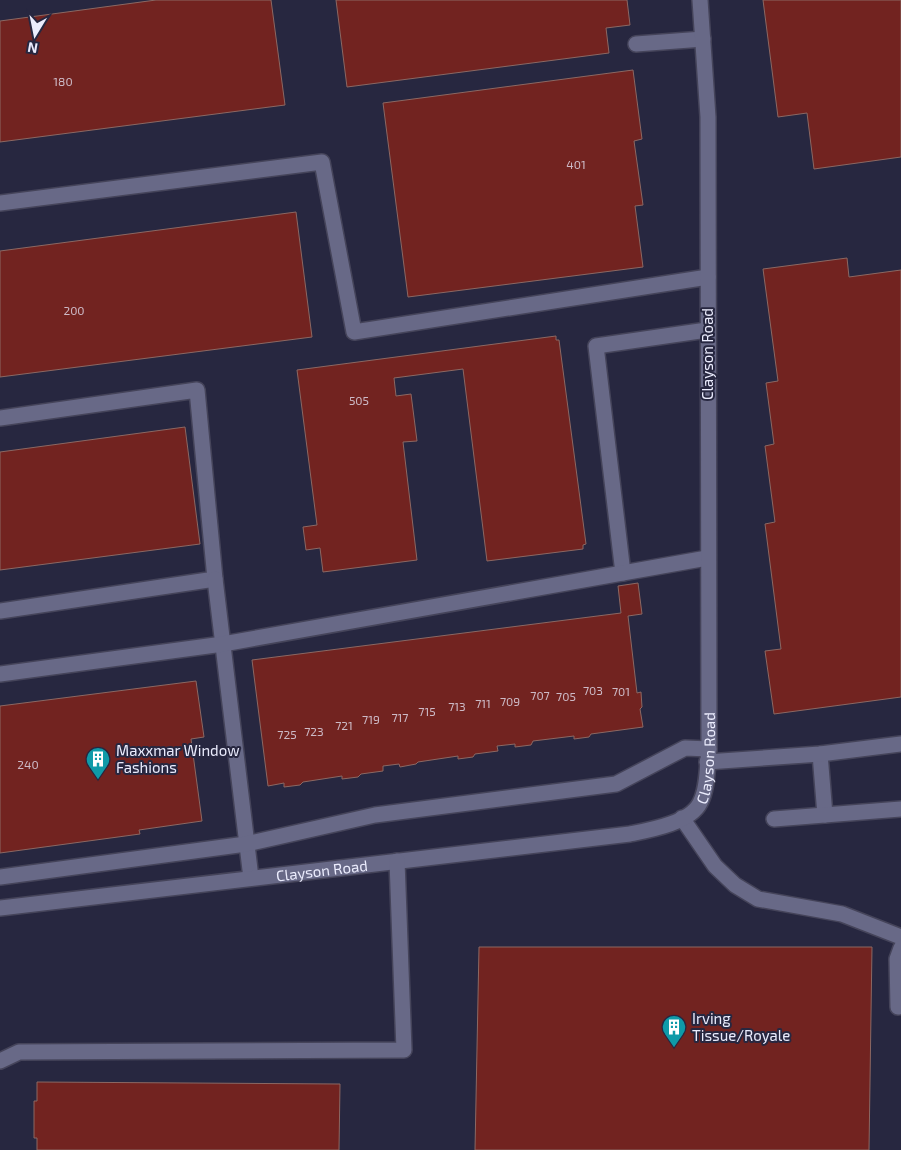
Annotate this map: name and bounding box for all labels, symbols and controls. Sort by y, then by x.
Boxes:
north arrow [10,10,60,60]
text: N [26,39,39,58]
house number: 180 [53,74,73,88]
house number: 401 [566,157,586,171]
house number: 200 [63,303,85,317]
street label: Clayson Road [698,308,716,400]
house number: 505 [349,393,369,407]
house number: 703 [583,683,603,697]
house number: 701 [612,684,630,698]
house number: 707 [530,688,550,702]
house number: 705 [556,689,576,703]
house number: 709 [500,694,520,708]
house number: 711 [475,696,491,710]
house number: 713 [448,699,466,713]
house number: 715 [418,704,436,718]
house number: 717 [391,710,409,724]
house number: 719 [362,712,380,726]
street label: Clayson Road [692,712,718,807]
house number: 721 [335,718,353,732]
house number: 723 [304,724,324,738]
house number: 725 [277,727,297,741]
place label: Maxxmar Window Fashions [116,741,240,776]
building icon: Maxxmar Window Fashions [85,746,111,780]
house number: 240 [17,757,39,771]
street label: Clayson Road [275,856,369,885]
place label: Irving Tissue/Royale [692,1009,790,1044]
building icon: Irving Tissue/Royale [661,1014,687,1048]

